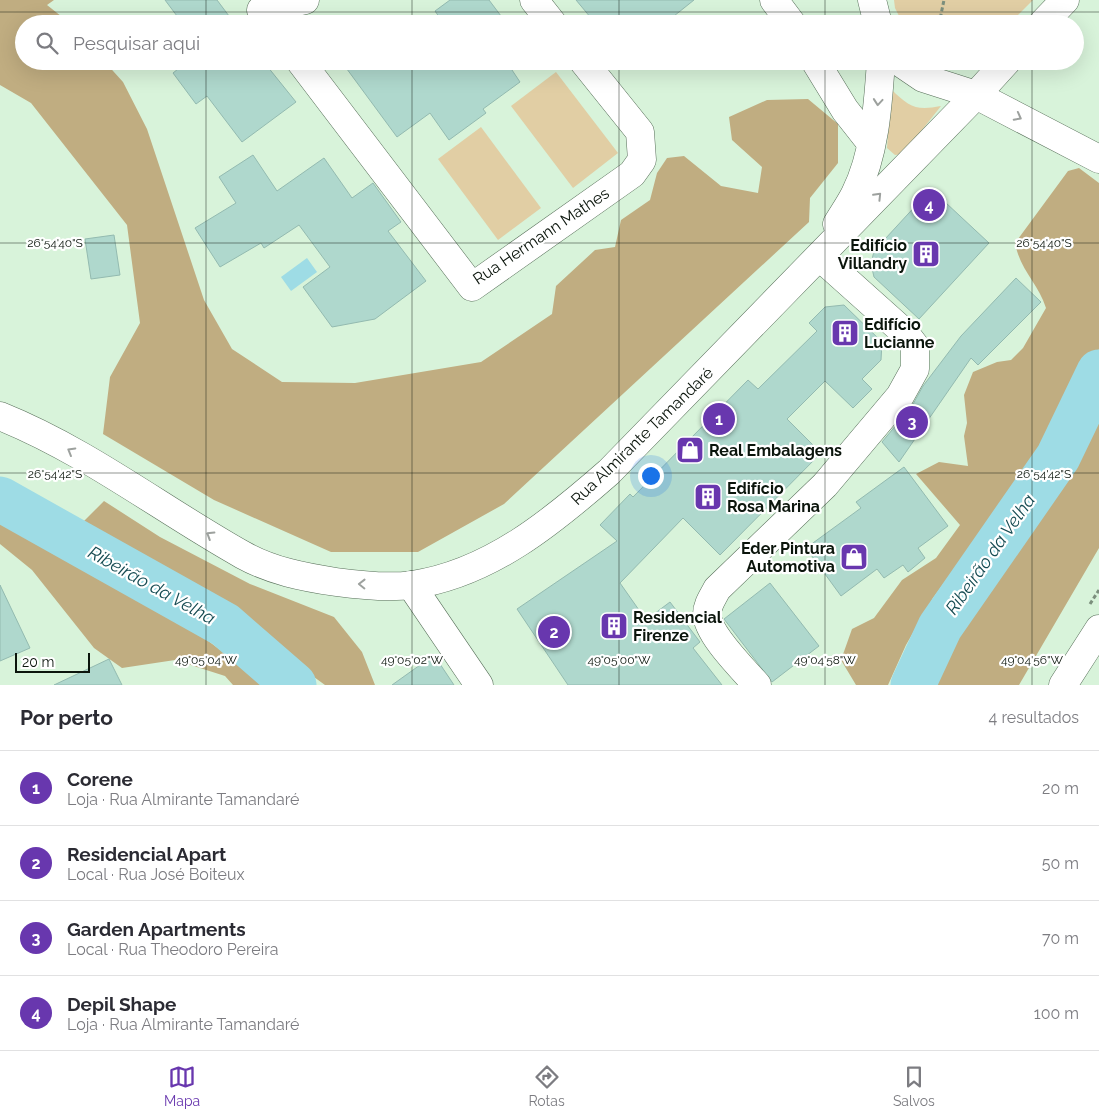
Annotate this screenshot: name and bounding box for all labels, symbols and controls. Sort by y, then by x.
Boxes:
search box [15,15,1084,70]
icon: search [33,29,61,57]
text: Pesquisar aqui [73,32,200,54]
one-way arrow [872,99,883,107]
one-way arrow [1013,111,1022,121]
street label: Rua Hermann Mathes [469,183,613,289]
pin: 4 [913,186,945,224]
one-way arrow [872,193,881,202]
text: 26°54'40"S [27,236,83,250]
place label: Edifício Villandry [838,236,907,273]
text: 26°54'40"S [1016,236,1072,250]
building icon: Edifício Villandry [911,239,941,269]
place label: Edifício Lucianne [864,315,935,352]
building icon: Edifício Lucianne [830,318,860,348]
street label: Rua Almirante Tamandaré [567,363,717,509]
pin: 1 [703,400,735,438]
pin: 3 [896,403,928,441]
shop icon: Real Embalagens [675,435,705,465]
place label: Real Embalagens [709,441,842,460]
one-way arrow [67,447,76,457]
your location [638,463,664,489]
text: 26°54'42"S [28,467,82,481]
text: 26°54'42"S [1017,467,1071,481]
place label: Edifício Rosa Marina [727,479,820,516]
building icon: Edifício Rosa Marina [693,482,723,512]
water label: Ribeirão da Velha [941,490,1039,618]
one-way arrow [207,531,216,541]
place label: Eder Pintura Automotiva [741,539,835,576]
water label: Ribeirão da Velha [85,541,219,629]
shop icon: Eder Pintura Automotiva [839,542,869,572]
one-way arrow [358,579,366,589]
place label: Residencial Firenze [633,608,723,645]
building icon: Residencial Firenze [599,611,629,641]
pin: 2 [538,613,570,651]
scale bar [15,650,90,673]
text: 49°05'04"W [175,653,238,667]
text: 49°05'02"W [381,653,443,667]
text: 49°05'00"W [587,653,651,667]
text: 49°04'58"W [794,653,856,667]
text: 49°04'56"W [1001,653,1063,667]
text: 20 m [22,654,54,670]
text: Por perto [20,705,113,730]
text: 4 resultados [989,708,1079,727]
text: Corene [67,768,133,790]
text: 1 [32,779,40,798]
text: 20 m [1042,779,1079,798]
text: Loja · Rua Almirante Tamandaré [67,790,299,809]
text: Residencial Apart [67,843,226,865]
text: 2 [31,854,41,873]
text: 50 m [1042,854,1079,873]
text: Local · Rua José Boiteux [67,865,245,884]
text: Garden Apartments [67,918,246,940]
text: 3 [32,929,40,948]
text: 70 m [1042,929,1079,948]
text: Local · Rua Theodoro Pereira [67,940,279,959]
text: Depil Shape [67,993,176,1015]
text: 4 [31,1004,41,1023]
text: 100 m [1034,1004,1079,1023]
text: Loja · Rua Almirante Tamandaré [67,1015,299,1034]
tab: Mapa [164,1063,200,1109]
tab: Rotas [528,1063,565,1109]
tab: Salvos [893,1063,935,1109]

